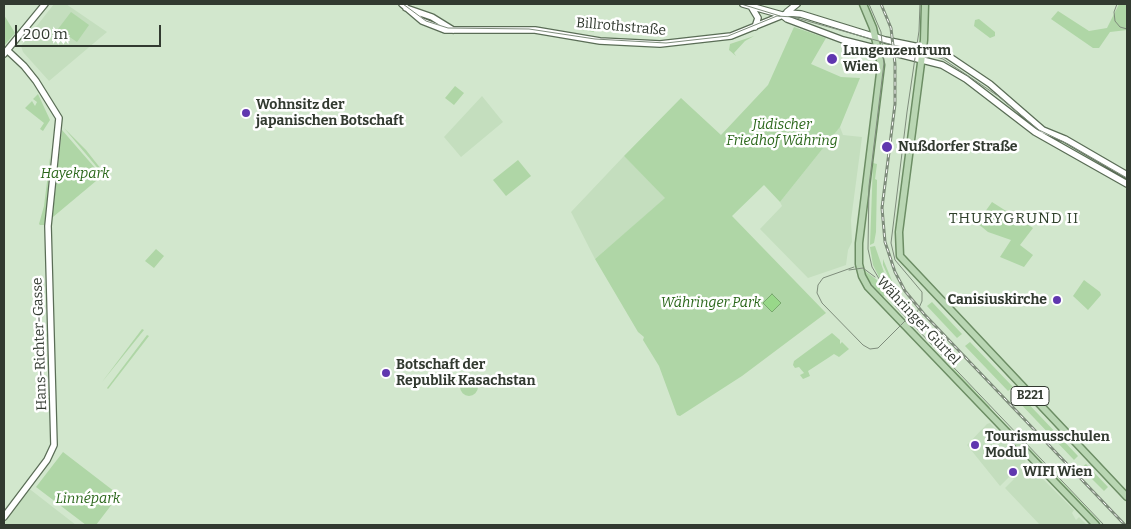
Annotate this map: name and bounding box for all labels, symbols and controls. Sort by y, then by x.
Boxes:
scale bar [18,15,164,47]
street label: Billrothstraße [575,15,667,39]
text: 200 m [23,25,68,43]
place label: Lungenzentrum Wien [843,43,951,75]
marker: Lungenzentrum Wien [825,52,839,66]
place label: Wohnsitz der japanischen Botschaft [256,97,404,130]
marker: Wohnsitz der japanischen Botschaft [240,107,252,119]
park label: Jüdischer Friedhof Währing [726,117,838,150]
place label: Nußdorfer Straße [898,139,1018,155]
marker: Nußdorfer Straße [880,140,894,154]
park label: Hayekpark [40,166,110,182]
district label: THURYGRUND II [947,210,1081,228]
street label: Währinger Gürtel [873,273,963,369]
street label: Hans-Richter-Gasse [29,277,51,411]
place label: Canisiuskirche [947,292,1047,308]
marker: Canisiuskirche [1051,294,1063,306]
park label: Währinger Park [661,295,761,311]
place label: Botschaft der Republik Kasachstan [396,357,535,390]
marker: Botschaft der Republik Kasachstan [380,367,392,379]
road number: B221 [1011,386,1049,406]
place label: Tourismusschulen Modul [985,429,1110,462]
marker: Tourismusschulen Modul [969,439,981,451]
place label: WIFI Wien [1023,464,1092,480]
marker: WIFI Wien [1007,466,1019,478]
park label: Linnépark [56,491,120,507]

